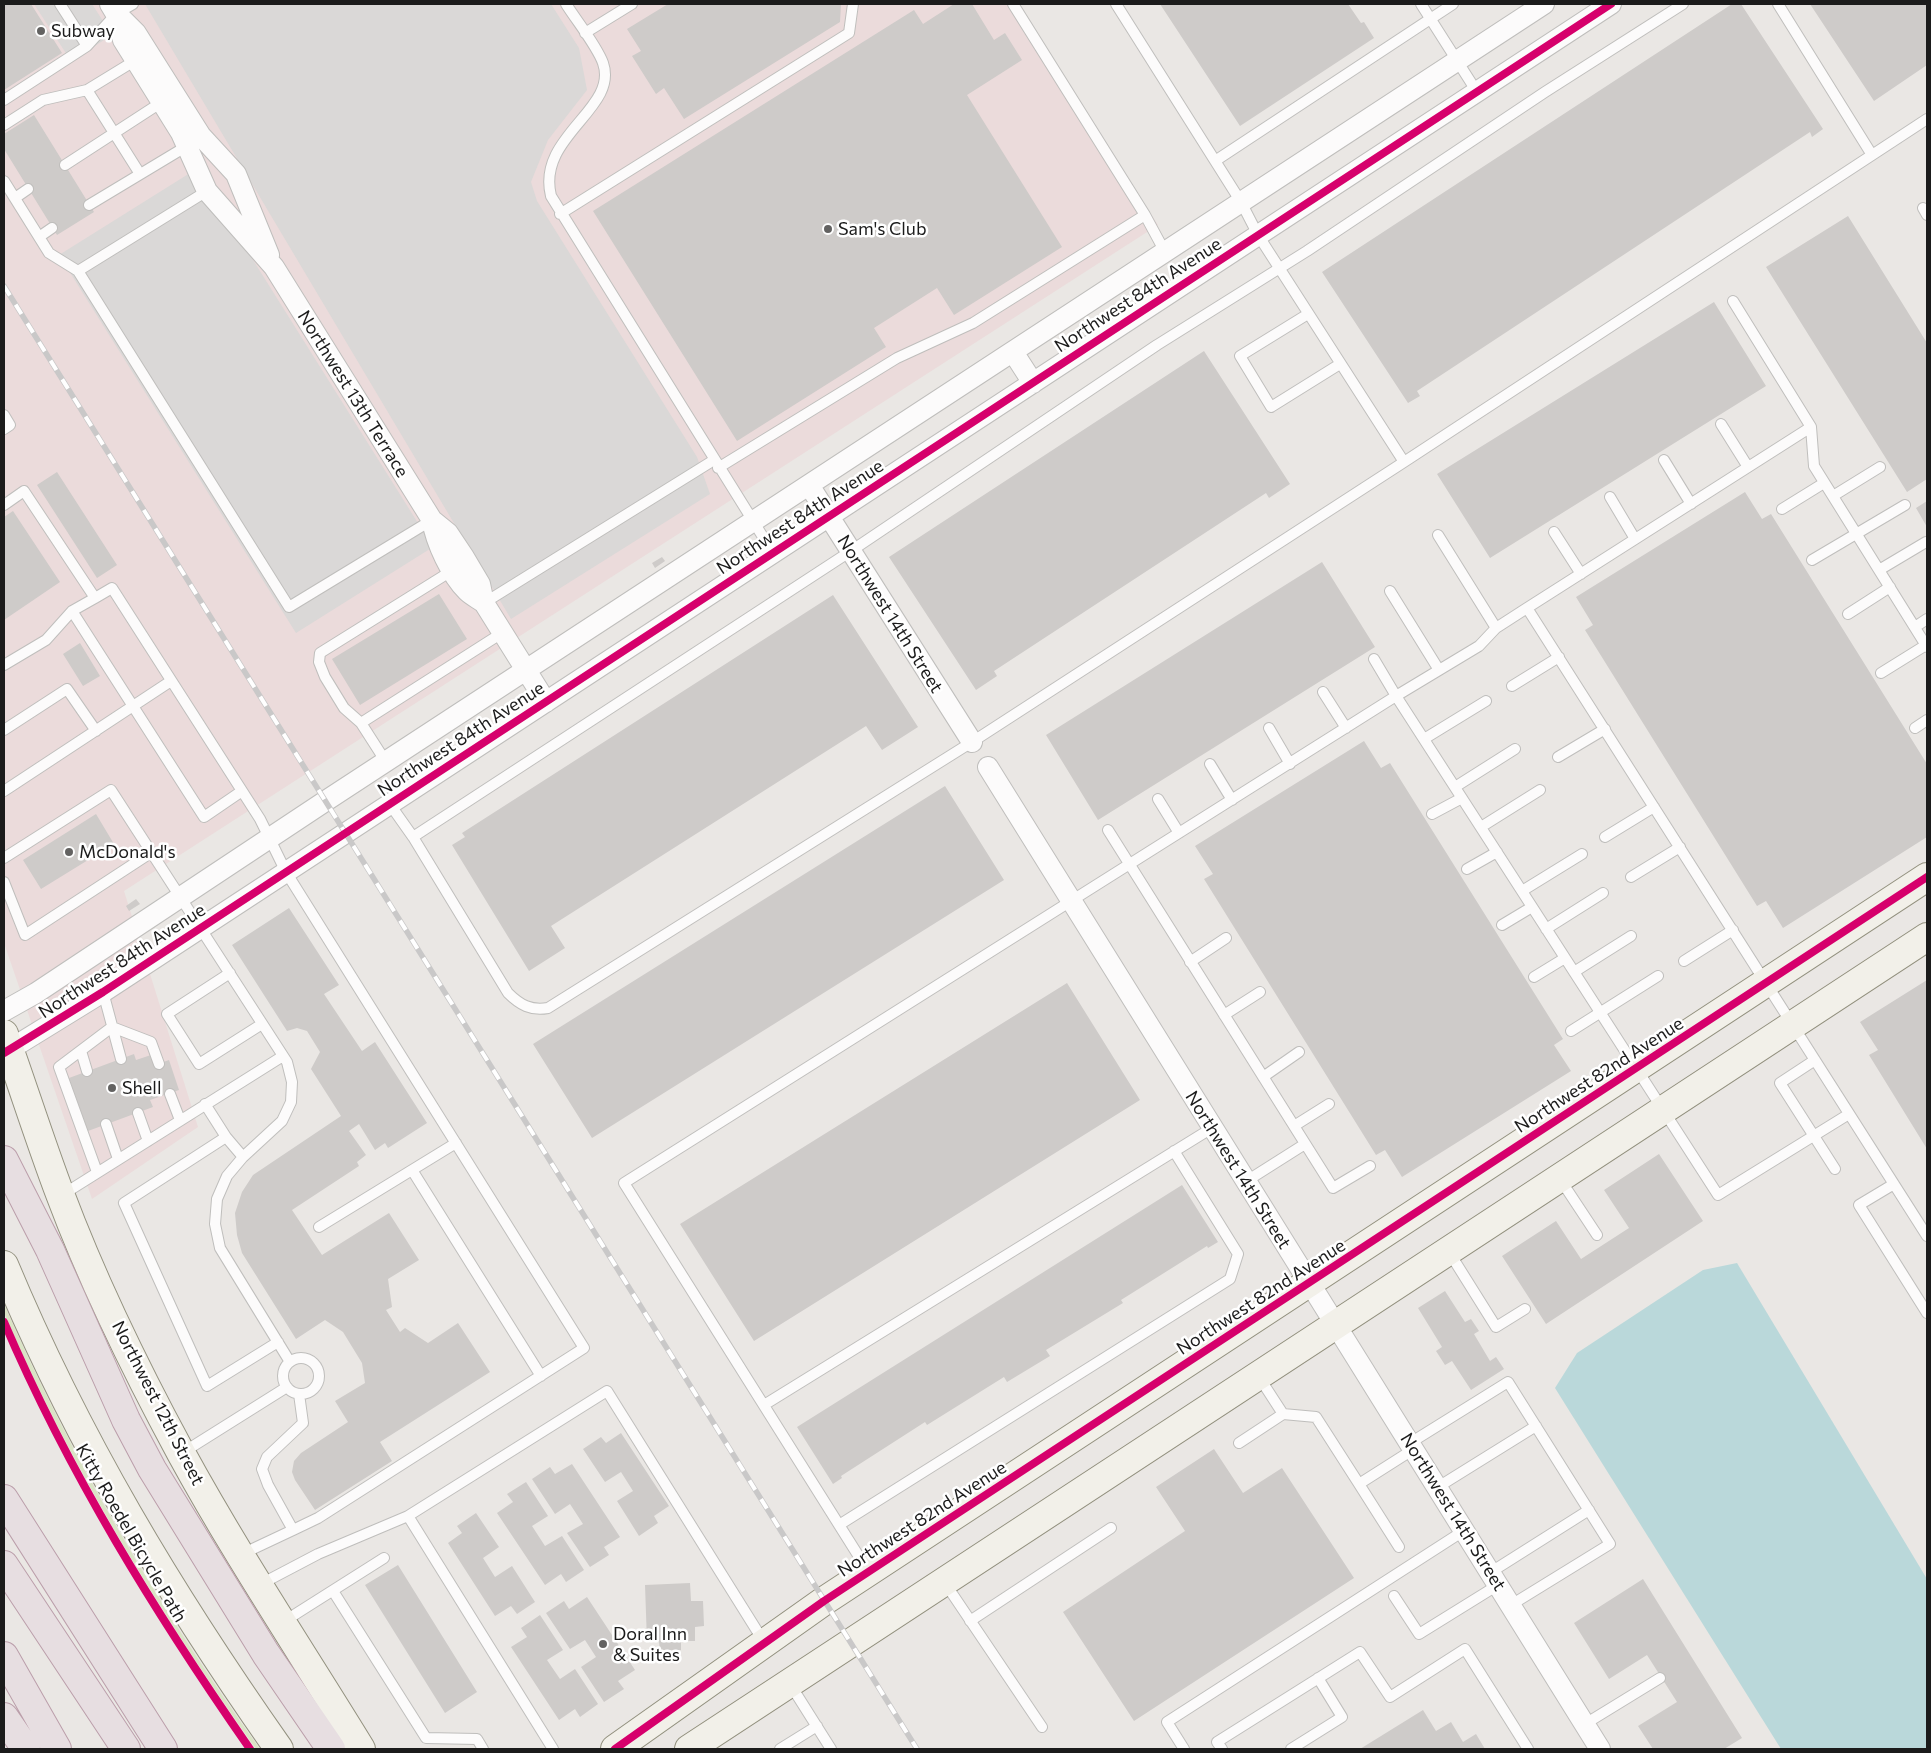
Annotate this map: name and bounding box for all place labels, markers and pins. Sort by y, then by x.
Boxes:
place label: Subway [51,20,115,42]
marker: Subway [35,25,47,37]
place label: Sam's Club [838,218,927,240]
marker: Sam's Club [822,223,834,235]
place label: McDonald's [79,841,176,863]
marker: McDonald's [63,846,75,858]
place label: Shell [122,1077,162,1099]
marker: Shell [106,1082,118,1094]
place label: Doral Inn & Suites [613,1623,687,1666]
marker: Doral Inn & Suites [597,1638,609,1650]

